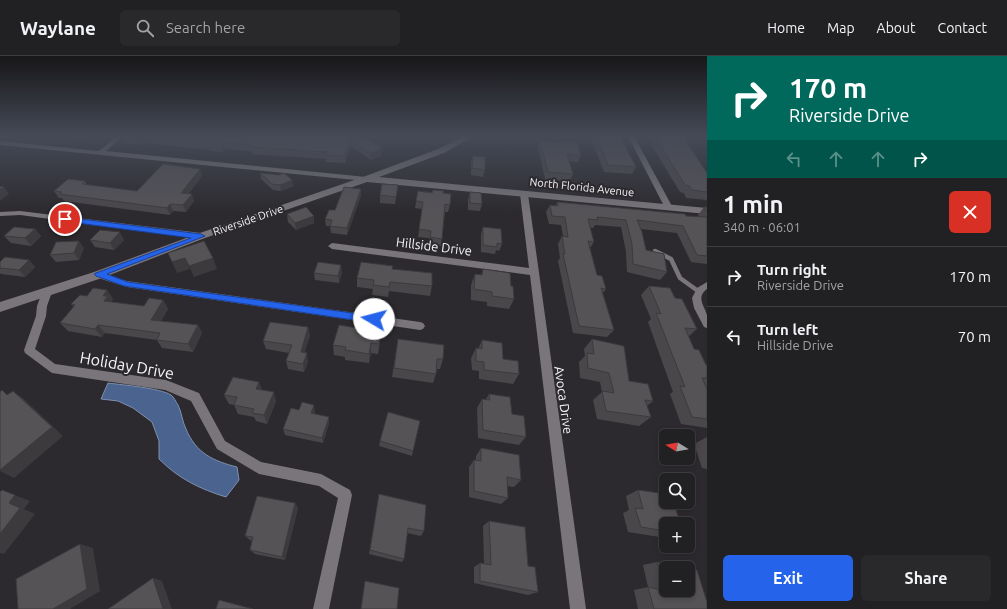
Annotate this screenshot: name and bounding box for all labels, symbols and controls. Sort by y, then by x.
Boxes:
search box [120,10,400,46]
text: Waylane [20,17,96,39]
icon: search [134,17,156,39]
text: Search here [166,19,245,36]
text: Home [767,20,805,36]
text: Map [827,20,855,36]
text: About [877,20,916,36]
text: Contact [938,20,987,36]
icon: right [723,72,775,124]
text: 170 m [789,72,867,103]
text: Riverside Drive [789,105,909,125]
icon: left [783,148,805,170]
icon: ahead [825,148,847,170]
icon: ahead [867,148,889,170]
icon: right [909,148,931,170]
street label: North Florida Avenue [529,176,635,198]
text: 1 min [723,191,784,218]
button: close [949,191,991,233]
pin [48,202,82,236]
street label: Riverside Drive [211,202,285,238]
icon: arrive [54,208,76,230]
text: 340 m · 06:01 [723,220,801,234]
street label: Hillside Drive [395,234,473,258]
text: Turn right [757,261,827,278]
icon: right [723,266,745,288]
text: 170 m [949,268,991,285]
text: Riverside Drive [757,278,844,292]
position arrow [353,298,395,340]
text: Turn left [757,321,818,338]
icon: left [723,326,745,348]
text: 70 m [958,328,991,345]
text: Hillside Drive [757,338,833,352]
street label: Holiday Drive [78,348,176,382]
street label: Avoca Drive [552,365,576,435]
north arrow [659,429,695,465]
map controls [659,429,695,597]
button: search [659,473,695,509]
button: + [659,517,695,553]
button: Exit [723,555,853,601]
button: Share [861,555,991,601]
button: − [659,561,695,597]

